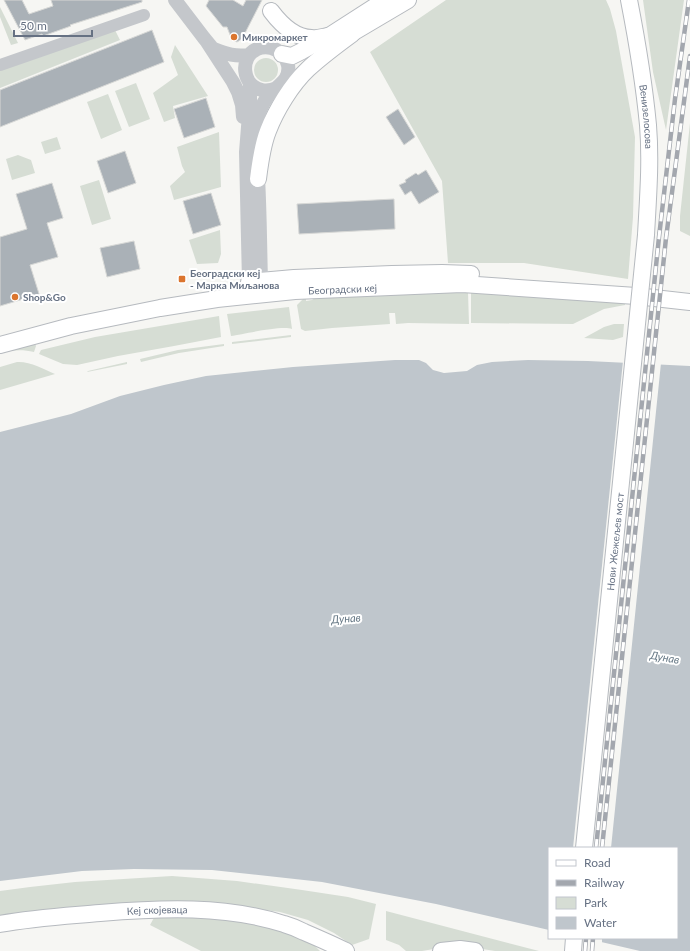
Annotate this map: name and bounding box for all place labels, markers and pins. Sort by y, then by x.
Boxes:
place label: Микромаркет [242,31,309,43]
marker: Микромаркет [229,32,239,42]
place label: Београдски кеј - Марка Миљанова [190,267,279,291]
marker: Београдски кеј - Марка Миљанова [177,274,187,284]
place label: Shop&Go [23,291,66,303]
marker: Shop&Go [10,292,20,302]

